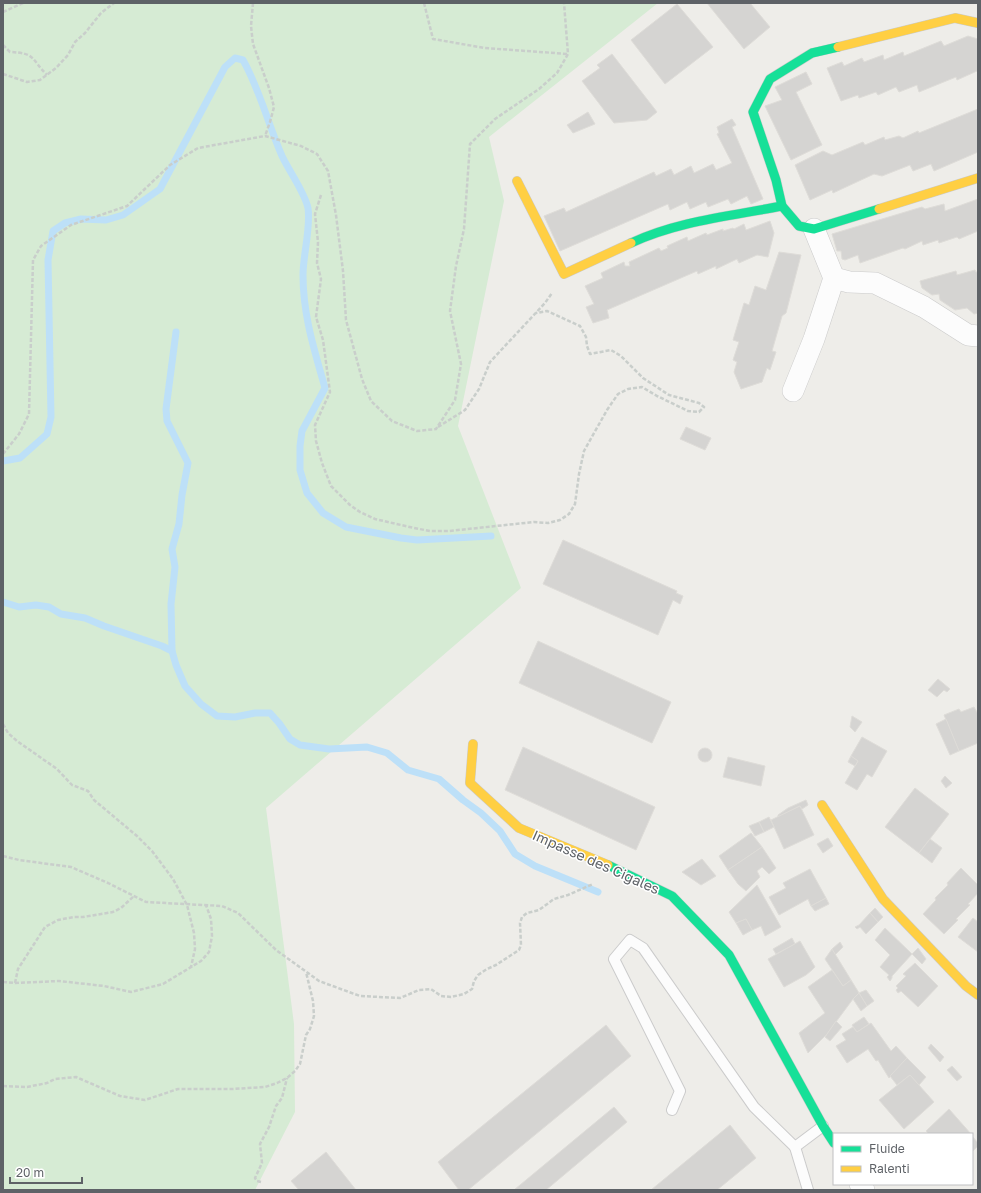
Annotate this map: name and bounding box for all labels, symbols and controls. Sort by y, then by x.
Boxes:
street label: Impasse des Cigales [530,826,662,897]
legend [833,1133,973,1185]
text: Fluide [869,1141,905,1156]
scale bar [10,1159,82,1185]
text: Ralenti [869,1161,910,1176]
text: 20 m [16,1165,44,1180]

